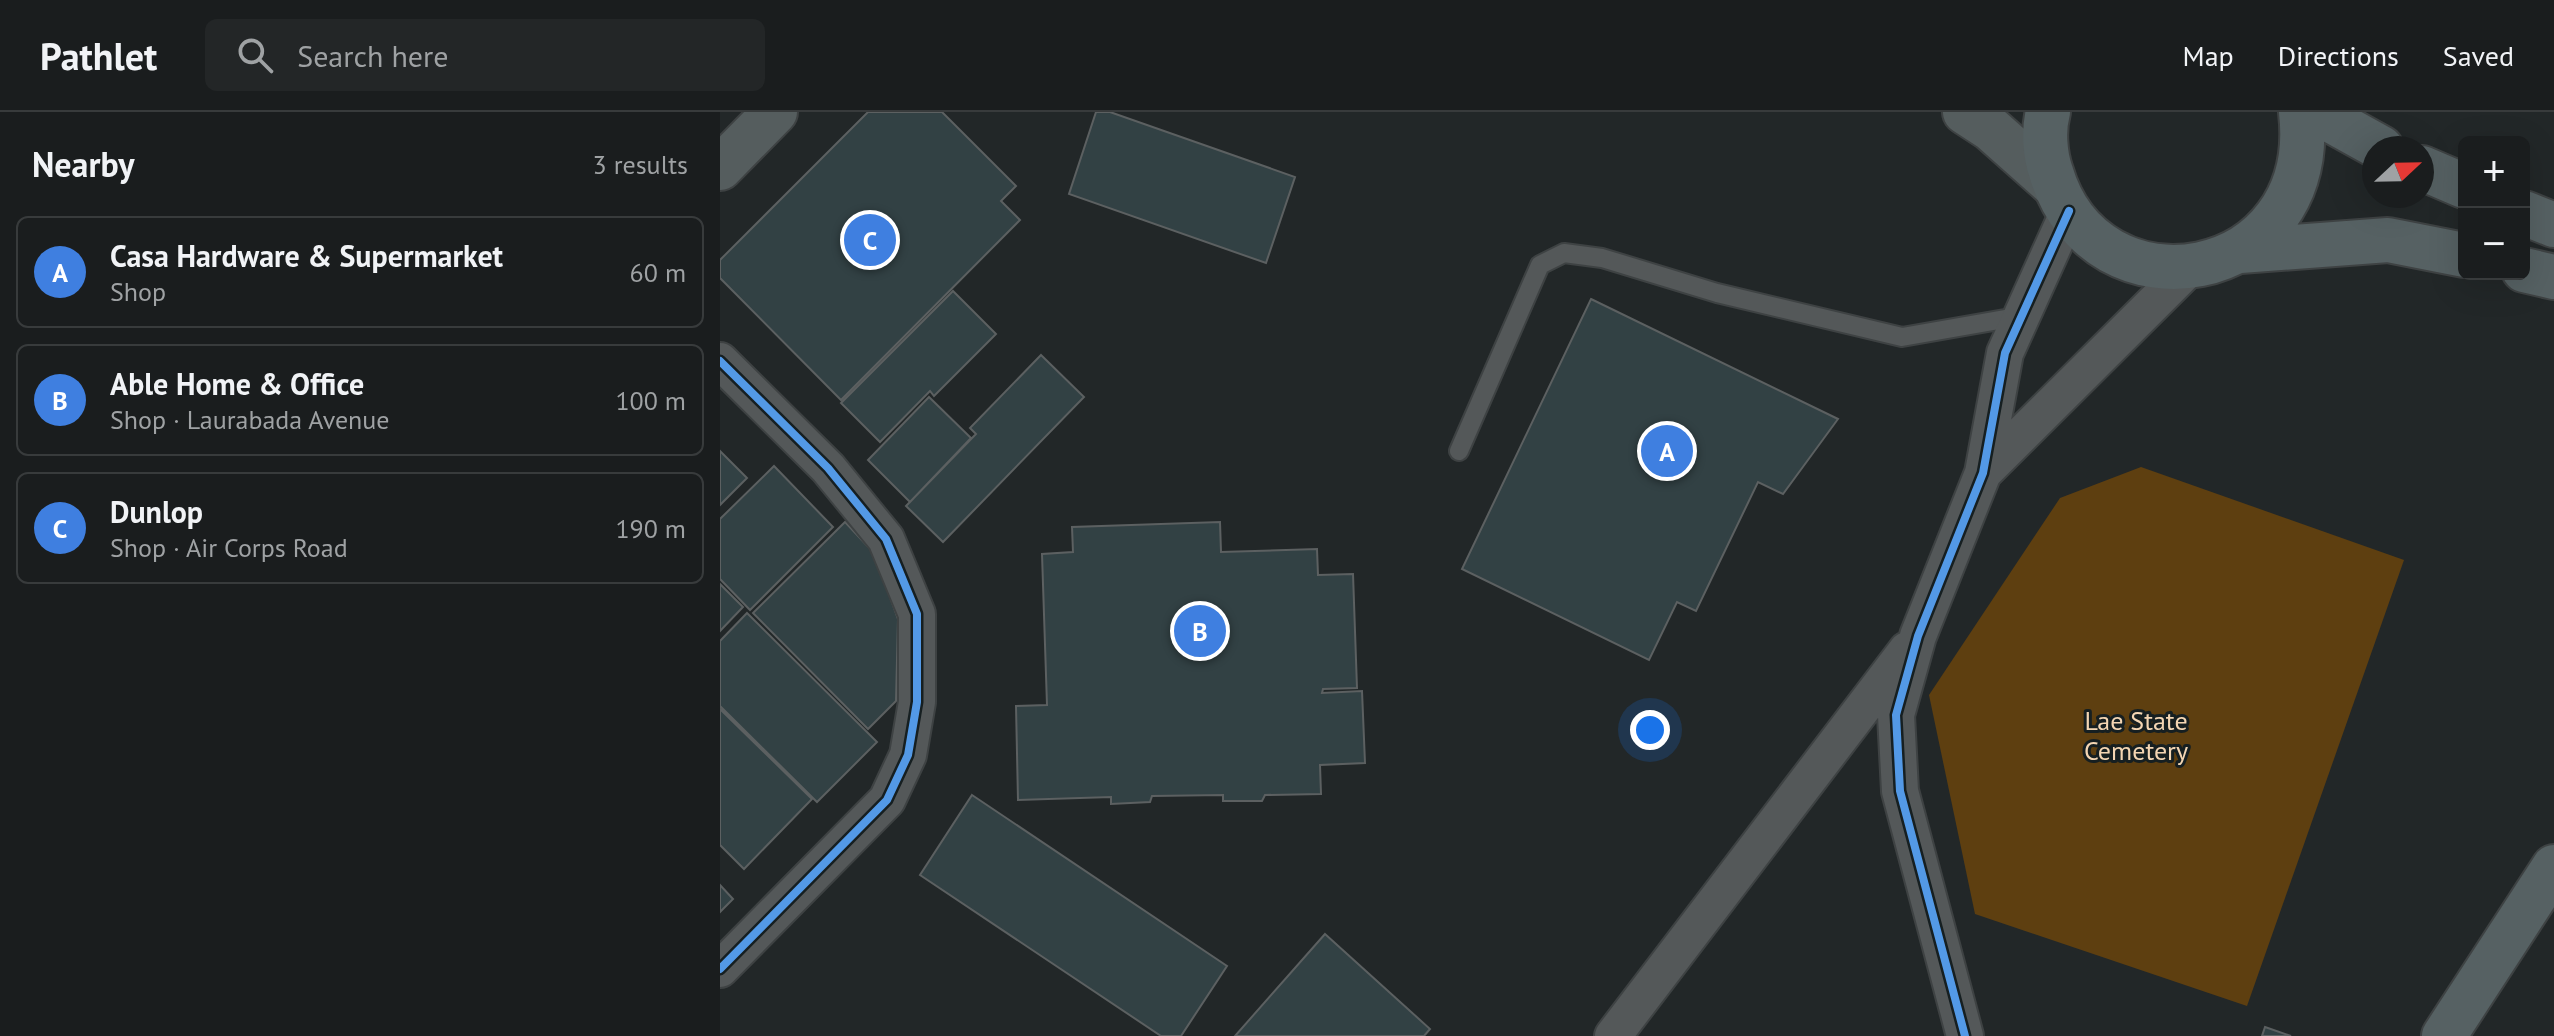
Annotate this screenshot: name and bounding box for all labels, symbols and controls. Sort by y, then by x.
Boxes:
search box [205,19,765,91]
text: Pathlet [40,31,157,80]
icon: search [233,33,277,77]
text: Search here [297,36,449,75]
text: Map [2183,37,2234,74]
text: Directions [2278,37,2399,74]
text: Saved [2443,37,2514,74]
north arrow [2362,136,2434,208]
map controls [2458,136,2530,280]
button: + [2458,136,2530,208]
text: Nearby [32,142,134,186]
text: 3 results [593,148,688,181]
button: − [2458,208,2530,280]
pin: C [844,210,896,270]
text: Casa Hardware & Supermarket [110,236,503,275]
text: A [52,256,68,289]
text: 60 m [630,256,686,289]
text: Shop [110,275,166,308]
text: Able Home & Office [110,364,364,403]
text: B [52,384,68,417]
text: 100 m [615,384,686,417]
text: Shop · Laurabada Avenue [110,403,390,436]
pin: A [1641,421,1693,481]
text: Dunlop [110,492,203,531]
text: C [53,512,67,545]
text: 190 m [615,512,686,545]
text: Shop · Air Corps Road [110,531,348,564]
pin: B [1174,601,1226,661]
park label: Lae State Cemetery [2084,704,2188,767]
your location [1630,710,1670,750]

